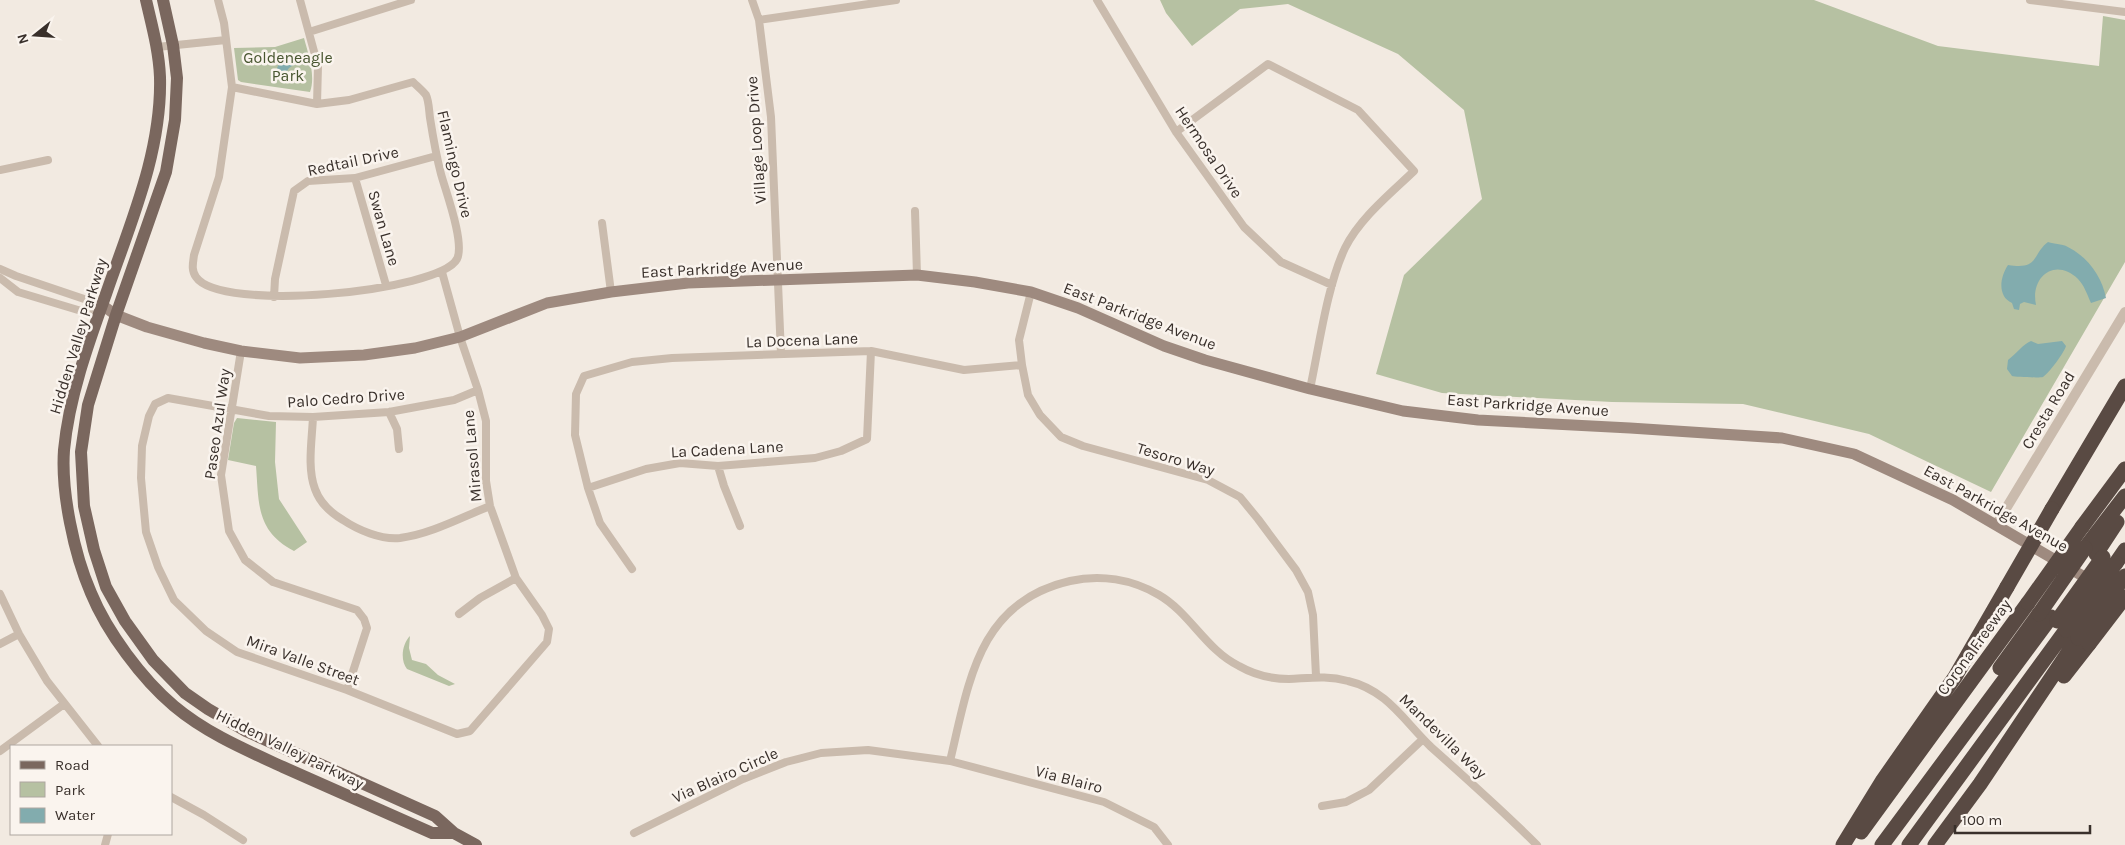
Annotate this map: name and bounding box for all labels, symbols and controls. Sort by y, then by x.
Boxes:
north arrow [10,10,60,60]
text: N [13,31,33,46]
park label: Goldeneagle Park [243,48,333,85]
street label: Village Loop Drive [742,75,770,205]
street label: Hermosa Drive [1171,102,1247,202]
street label: Flamingo Drive [433,108,477,220]
street label: Redtail Drive [306,142,400,180]
street label: Swan Lane [364,188,404,268]
street label: East Parkridge Avenue [640,254,804,282]
street label: Hidden Valley Parkway [45,255,111,416]
street label: East Parkridge Avenue [1061,278,1219,354]
street label: La Docena Lane [746,329,858,351]
street label: Paseo Azul Way [200,367,234,481]
street label: Cresta Road [2017,368,2079,452]
street label: Palo Cedro Drive [287,384,405,412]
street label: East Parkridge Avenue [1446,390,1610,420]
street label: Mirasol Lane [459,409,485,503]
street label: La Cadena Lane [670,437,784,461]
street label: Tesoro Way [1135,438,1218,480]
street label: East Parkridge Avenue [1920,460,2072,556]
street label: Corona Freeway [1933,595,2015,699]
street label: Mira Valle Street [244,631,362,689]
street label: Mandevilla Way [1395,690,1491,783]
street label: Hidden Valley Parkway [213,705,368,793]
street label: Via Blairo Circle [669,743,781,807]
legend [10,745,172,835]
text: Road [55,756,90,774]
street label: Via Blairo [1033,761,1105,797]
text: Park [55,781,85,799]
scale bar [1955,802,2090,834]
text: Water [55,806,96,824]
text: 100 m [1962,811,2002,829]

